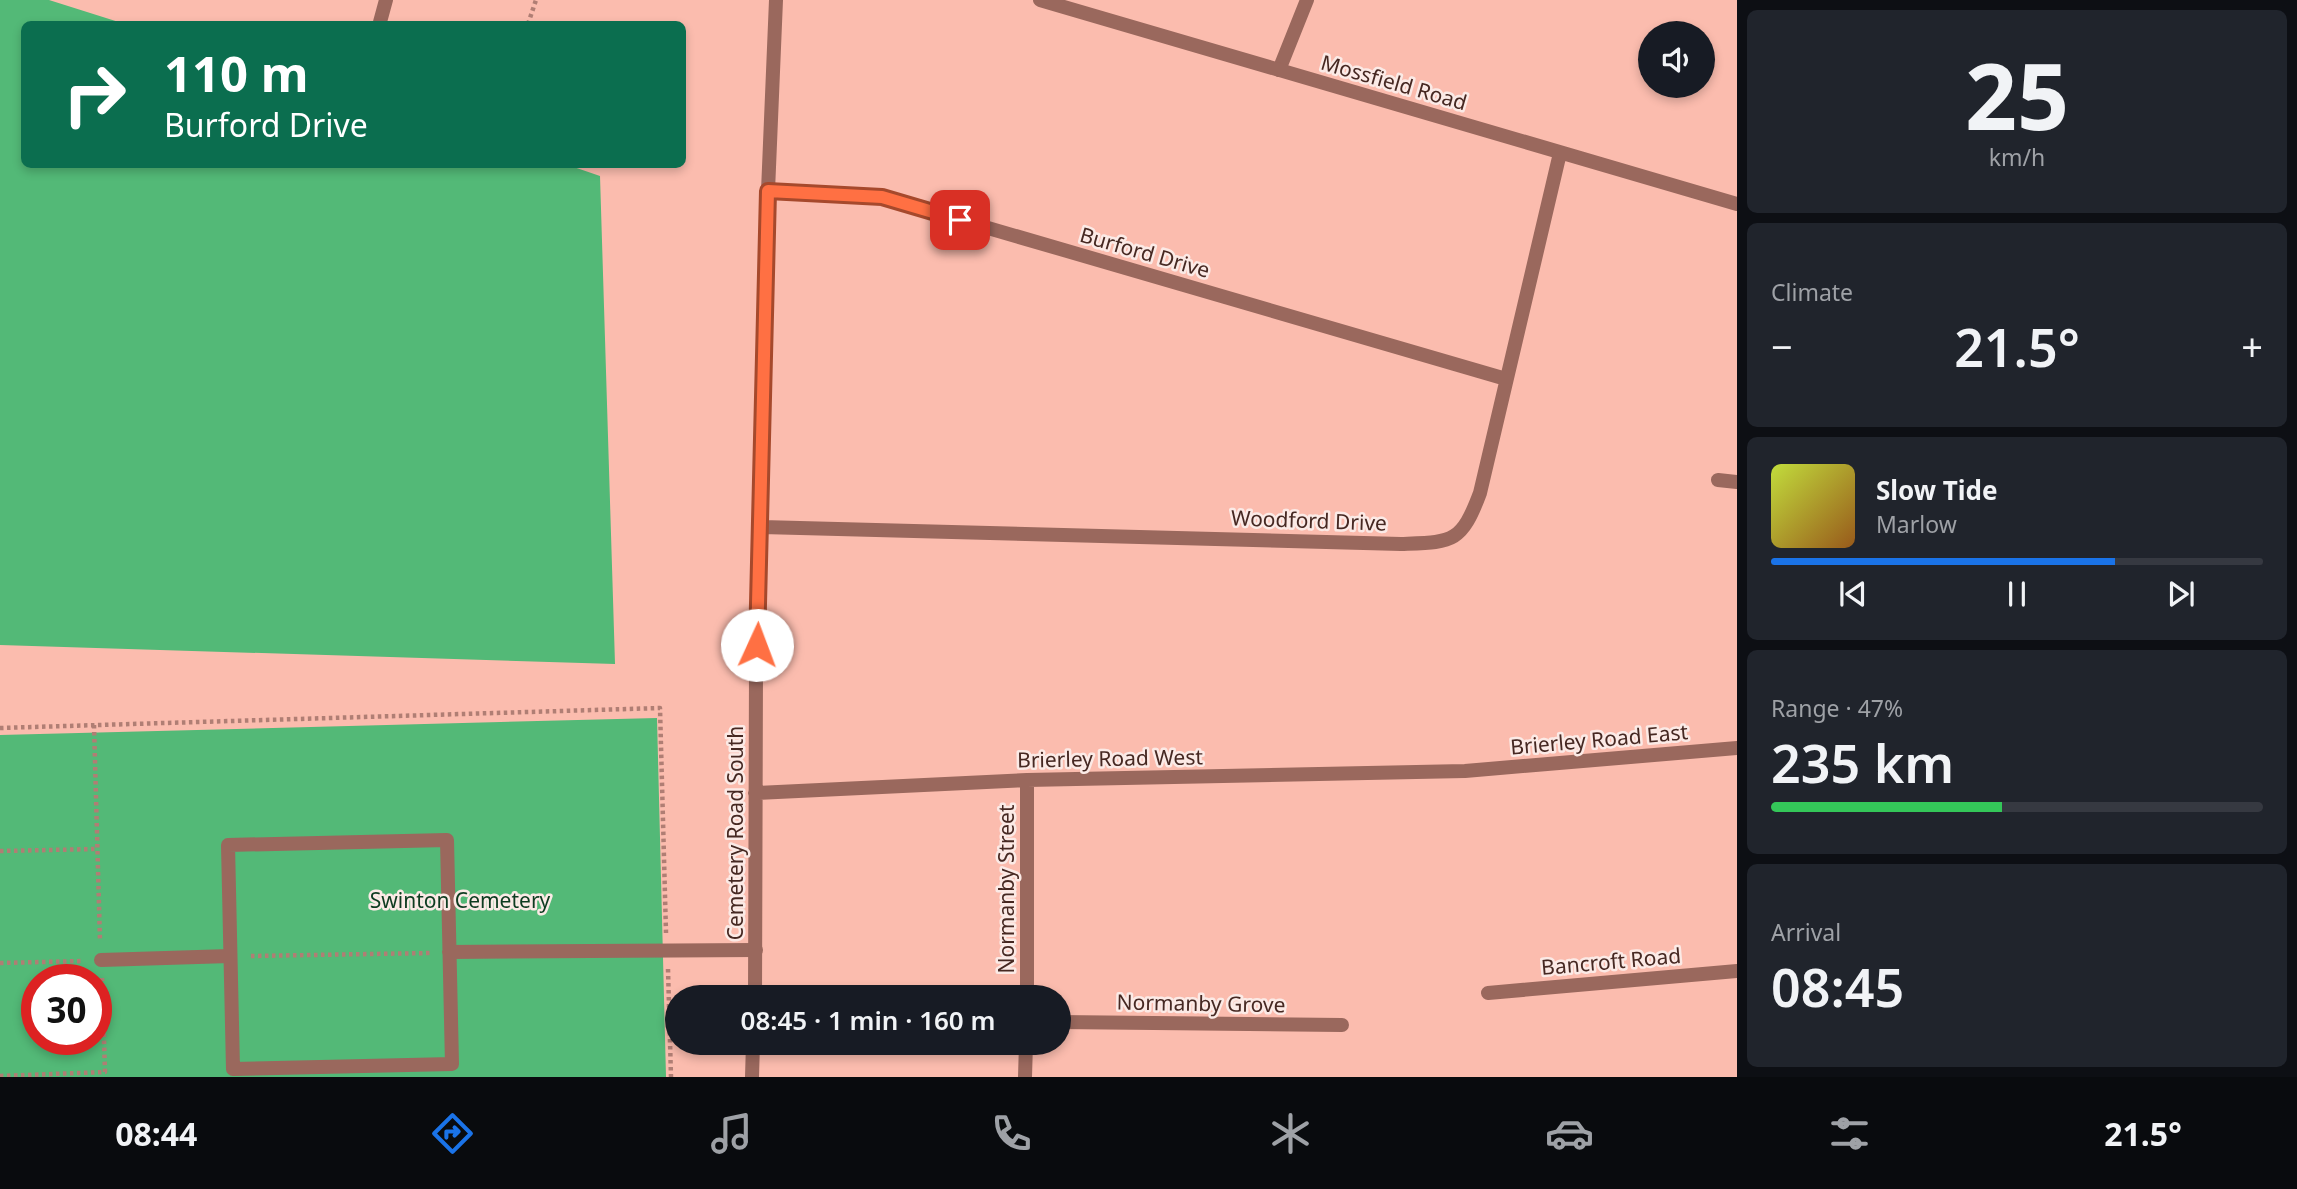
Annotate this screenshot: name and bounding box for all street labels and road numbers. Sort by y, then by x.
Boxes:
street label: Mossfield Road [1318,48,1470,116]
street label: Burford Drive [1077,220,1213,284]
street label: Woodford Drive [1231,503,1387,537]
street label: Brierley Road East [1509,717,1689,761]
street label: Cemetery Road South [721,726,749,940]
street label: Brierley Road West [1017,742,1204,774]
street label: Normanby Street [992,804,1020,974]
street label: Bancroft Road [1540,941,1682,981]
street label: Normanby Grove [1116,988,1286,1018]

